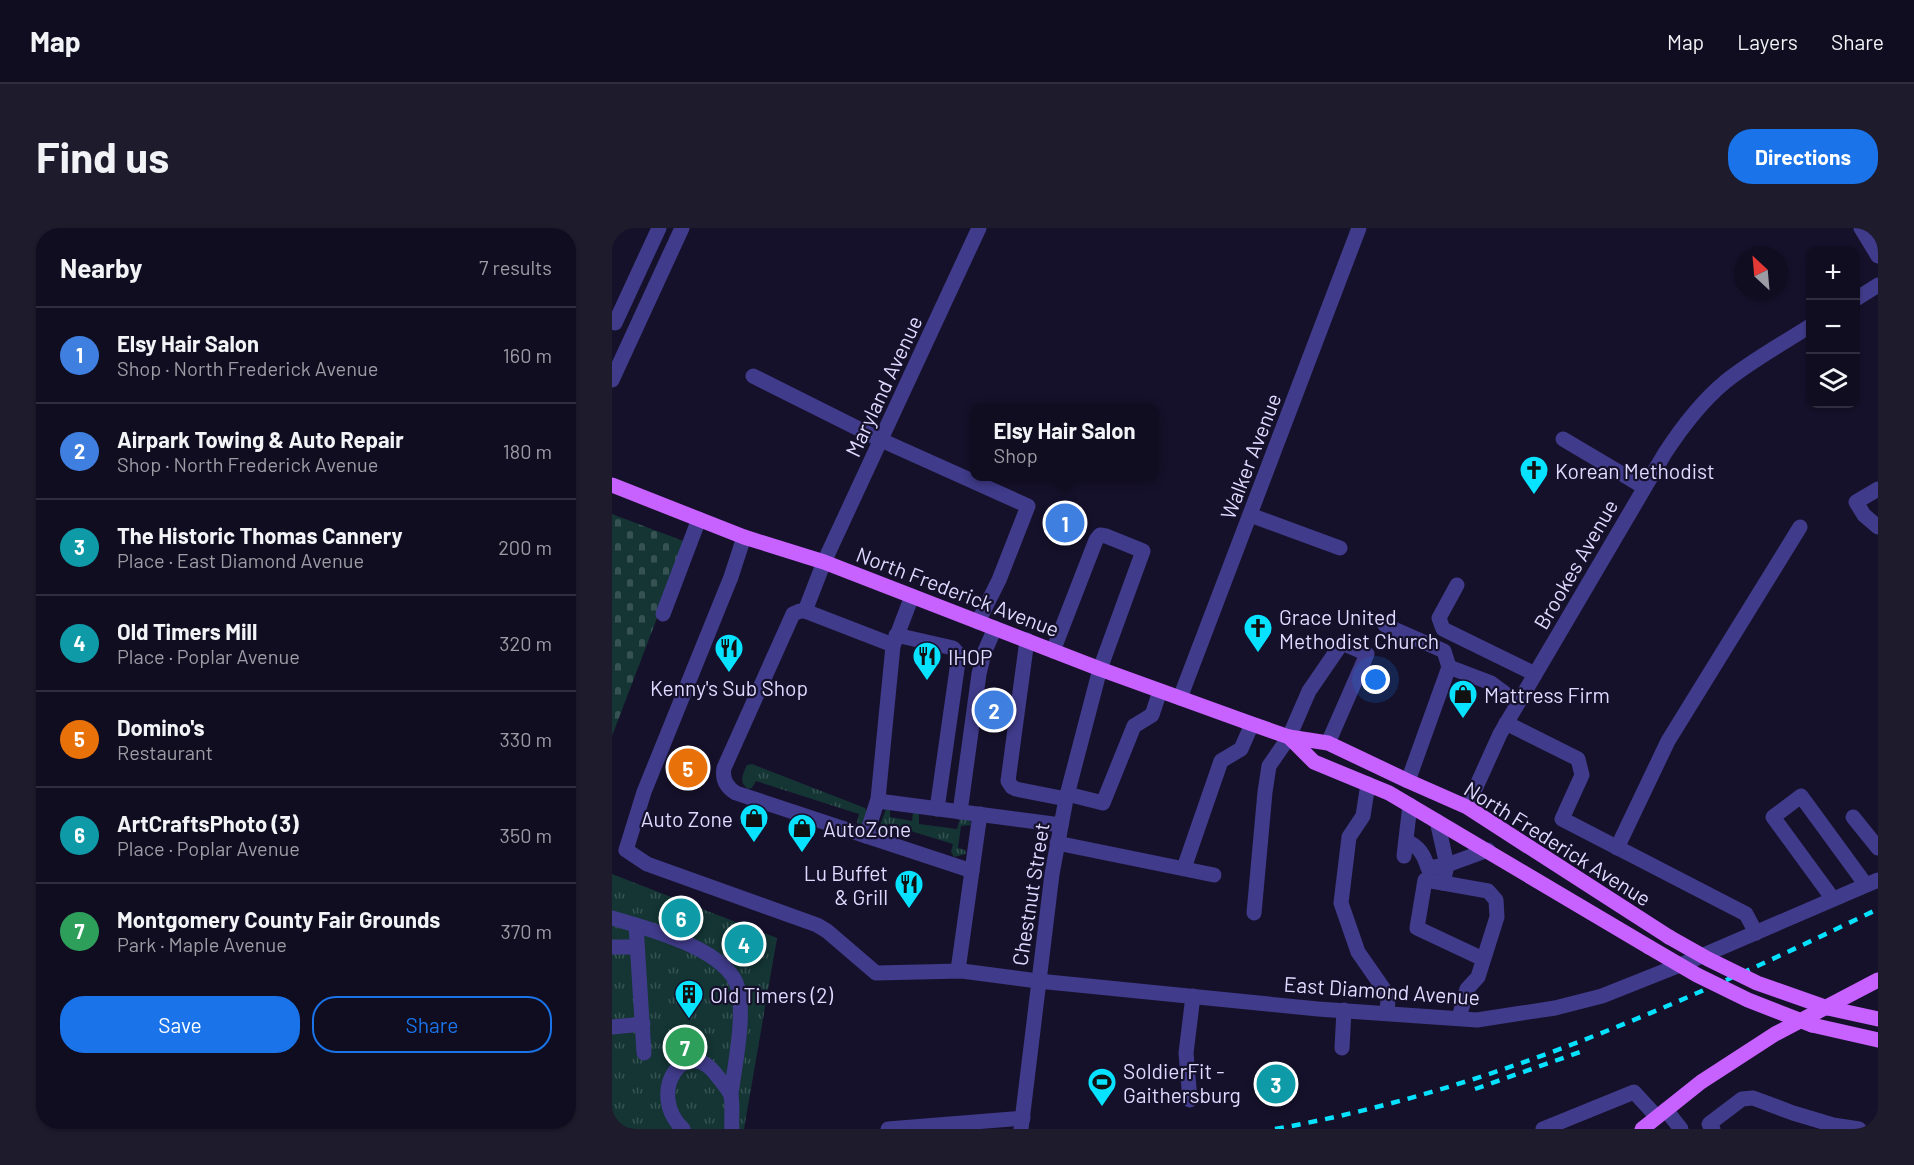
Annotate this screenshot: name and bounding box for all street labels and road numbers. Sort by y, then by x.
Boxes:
street label: Maryland Avenue [839,311,927,461]
street label: Walker Avenue [1215,389,1285,523]
street label: Brookes Avenue [1528,495,1622,633]
street label: North Frederick Avenue [853,541,1063,641]
street label: North Frederick Avenue [1460,775,1656,911]
street label: Chestnut Street [1006,821,1054,967]
street label: East Diamond Avenue [1283,971,1481,1009]

